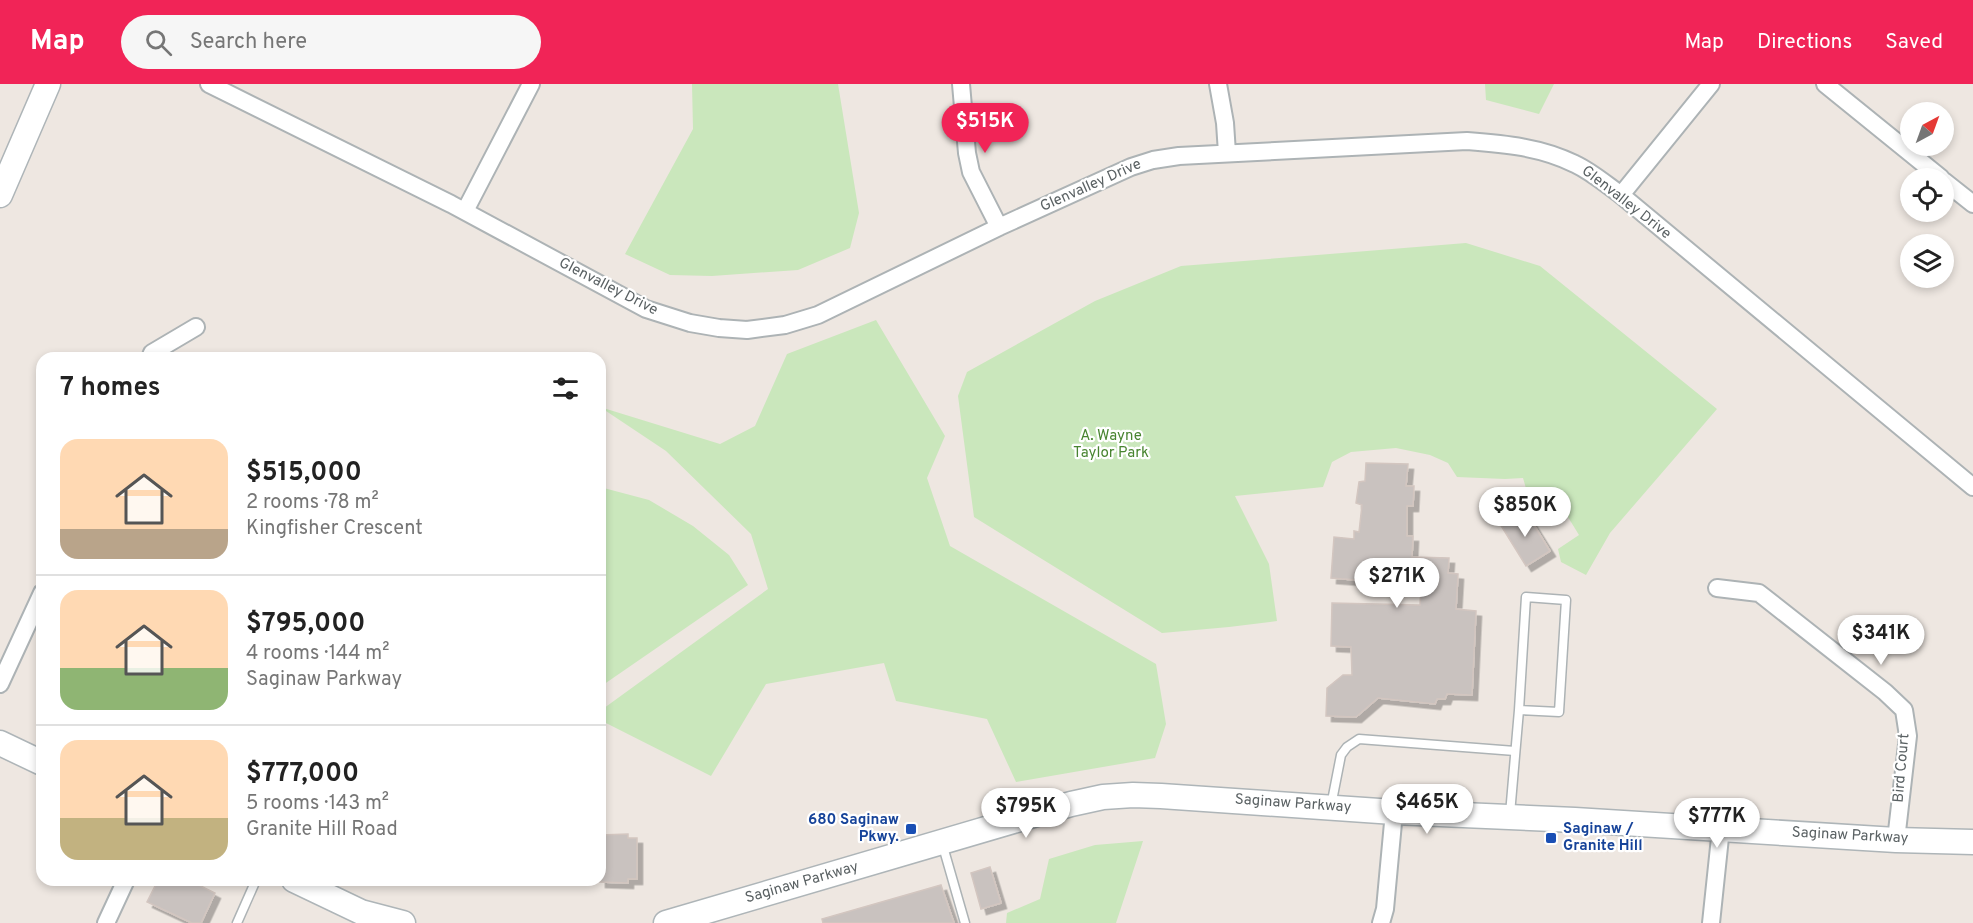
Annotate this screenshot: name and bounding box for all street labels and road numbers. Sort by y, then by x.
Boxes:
street label: Glenvalley Drive [1037,155,1145,217]
street label: Glenvalley Drive [1577,162,1675,244]
street label: Glenvalley Drive [555,254,661,320]
street label: Bird Court [1890,733,1914,803]
street label: Saginaw Parkway [1234,790,1352,818]
street label: Saginaw Parkway [1791,823,1909,849]
street label: Saginaw Parkway [743,858,861,908]

